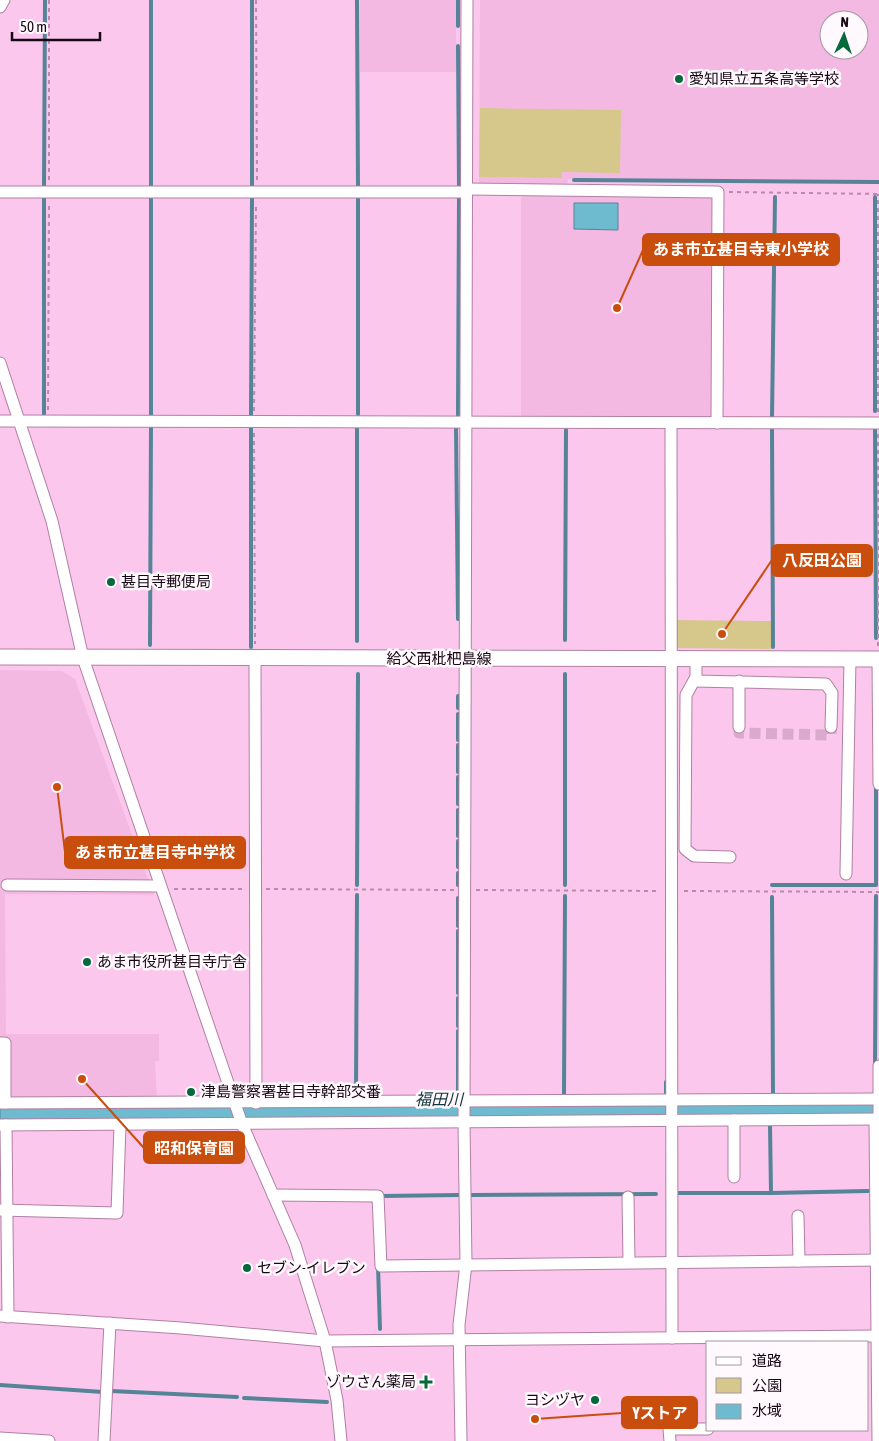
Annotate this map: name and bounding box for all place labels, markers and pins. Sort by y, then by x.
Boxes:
place label: 愛知県立五条高等学校 [689,70,839,87]
marker: 愛知県立五条高等学校 [673,73,685,85]
callout: あま市立甚目寺東小学校 [643,234,839,265]
callout: 八反田公園 [772,545,872,576]
place label: 甚目寺郵便局 [121,573,211,590]
marker: 甚目寺郵便局 [105,576,117,588]
callout: あま市立甚目寺中学校 [65,837,245,868]
place label: あま市役所甚目寺庁舎 [97,953,247,970]
marker: あま市役所甚目寺庁舎 [81,956,93,968]
place label: 津島警察署甚目寺幹部交番 [201,1083,381,1100]
marker: 津島警察署甚目寺幹部交番 [185,1086,197,1098]
callout: 昭和保育園 [144,1132,244,1163]
place label: セブン-イレブン [257,1259,366,1276]
marker: セブン-イレブン [241,1262,253,1274]
place label: ゾウさん薬局 [326,1373,416,1390]
marker: ゾウさん薬局 [420,1376,432,1388]
place label: ヨシヅヤ [525,1391,585,1408]
marker: ヨシヅヤ [589,1394,601,1406]
callout: Yストア [622,1397,697,1428]

